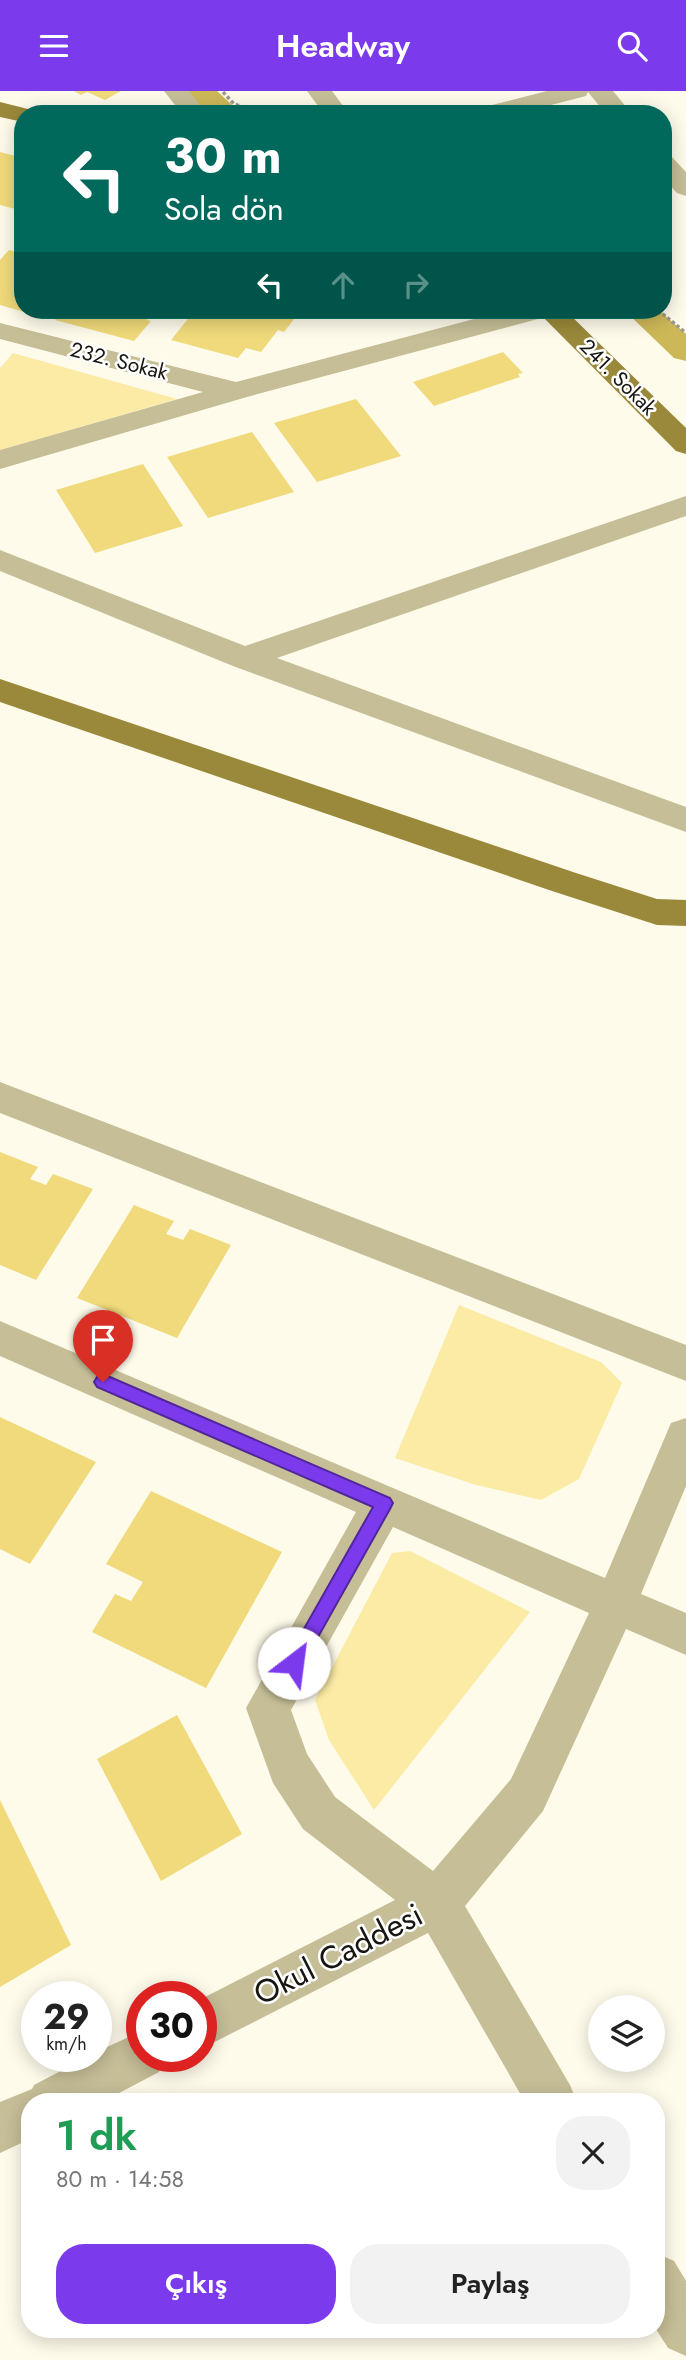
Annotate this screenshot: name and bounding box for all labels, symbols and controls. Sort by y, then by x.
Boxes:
text: Headway [276,23,410,69]
icon: menu [35,27,73,65]
icon: search [613,27,651,65]
text: 30 m [164,121,282,191]
icon: left [49,133,140,224]
text: Sola dön [164,186,284,232]
icon: left [251,266,289,304]
icon: ahead [324,266,362,304]
icon: right [397,266,435,304]
street label: 241. Sokak [573,332,664,423]
street label: 232. Sokak [67,334,172,388]
pin [73,1310,133,1382]
icon: arrive [84,1321,122,1359]
position arrow [257,1626,331,1700]
street label: Okul Caddesi [245,1892,431,2016]
speed limit sign: 30 [126,1981,217,2072]
text: 29 [43,1992,90,2042]
map controls [588,1995,665,2072]
button: layers [588,1995,665,2072]
text: km/h [46,2031,87,2057]
text: 1 dk [56,2105,137,2166]
button: close [556,2116,630,2190]
text: 80 m · 14:58 [56,2162,184,2196]
button: Çıkış [56,2244,336,2324]
button: Paylaş [350,2244,630,2324]

